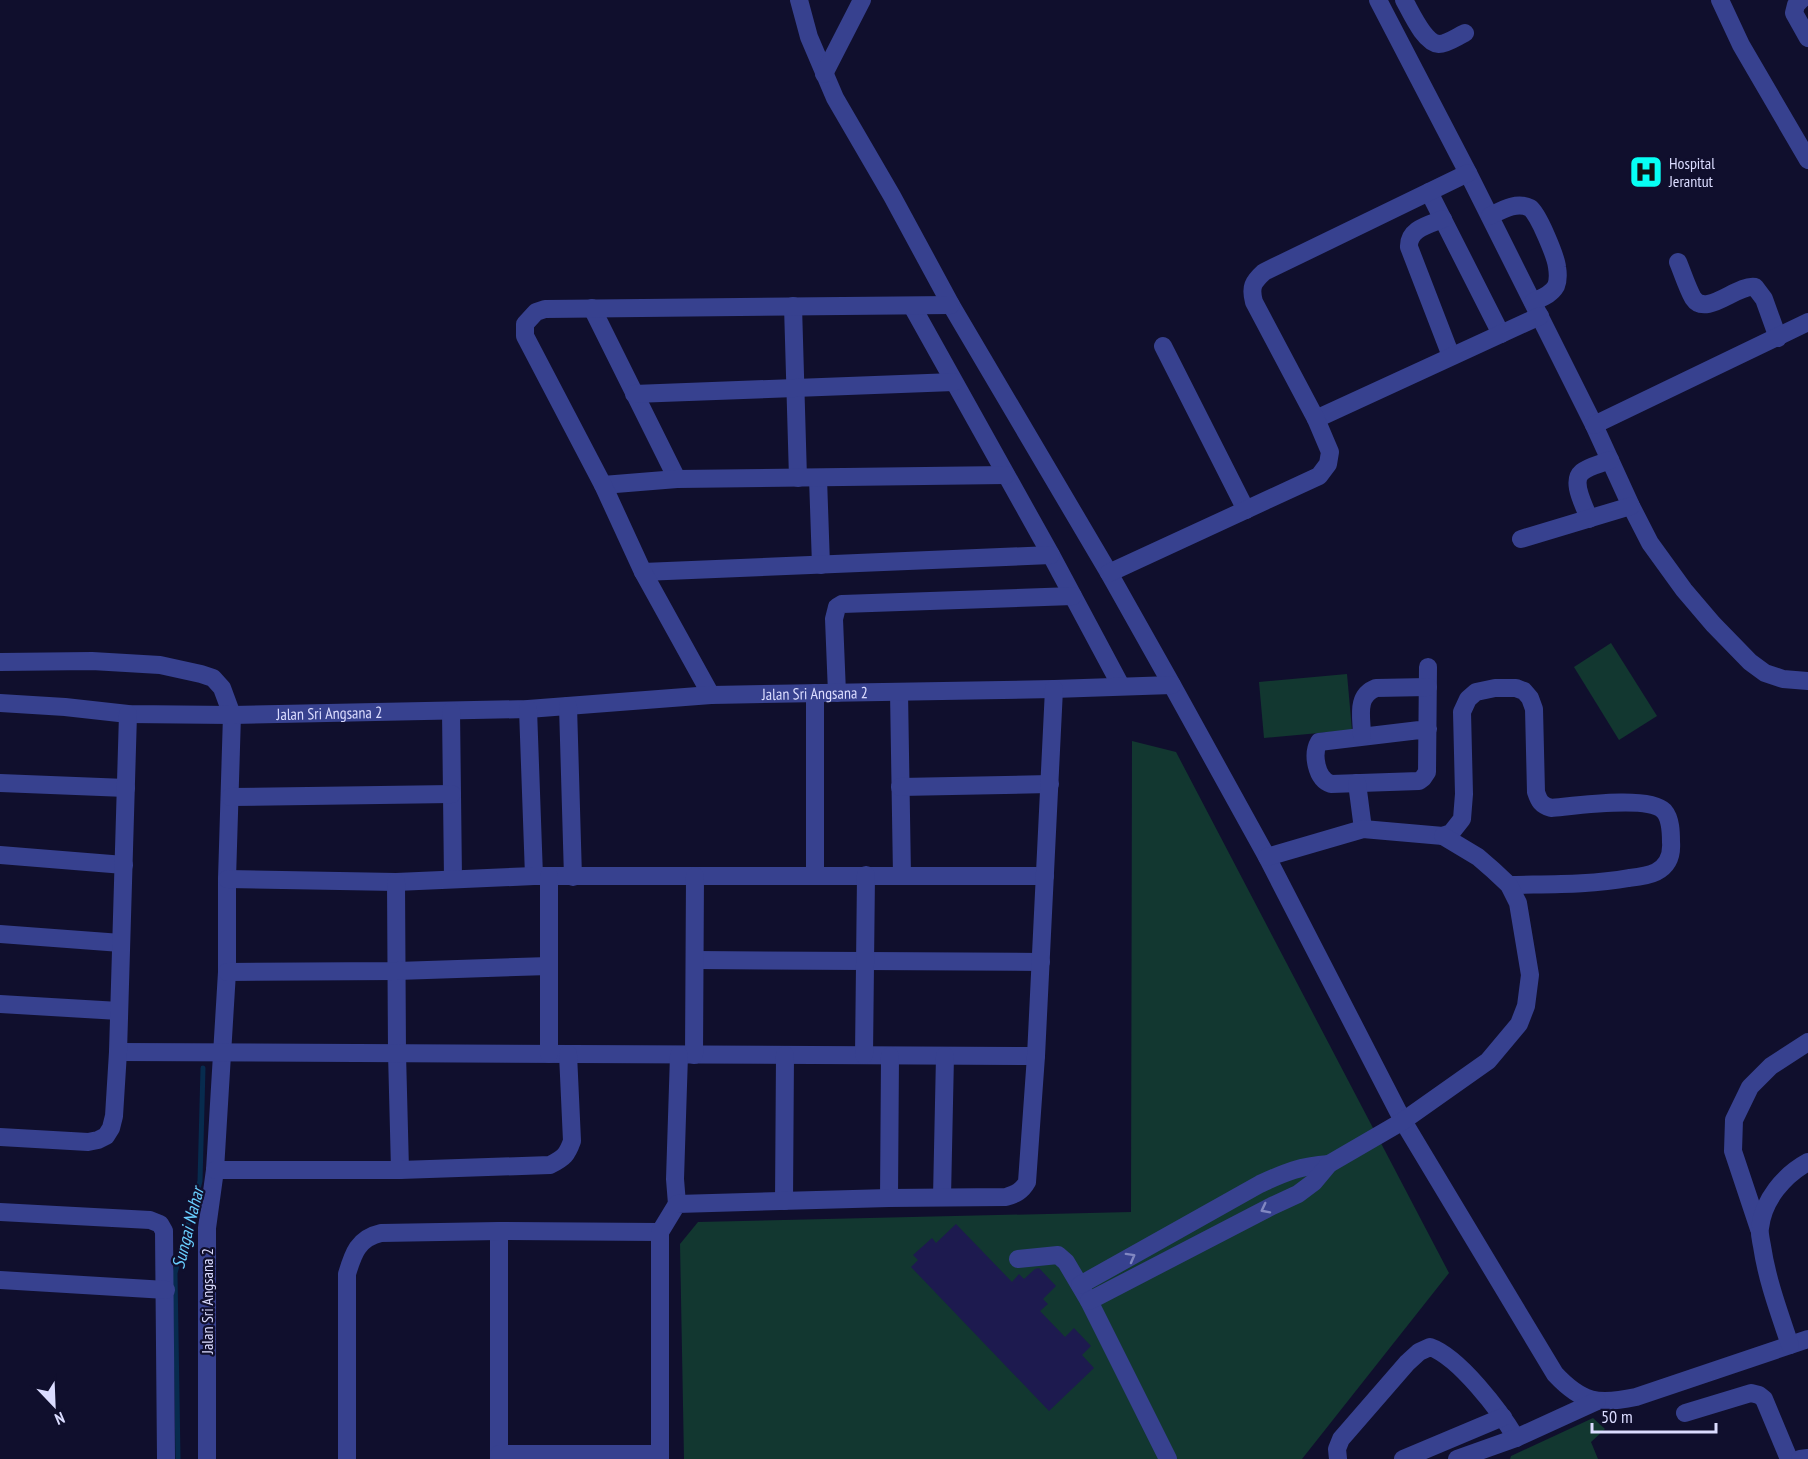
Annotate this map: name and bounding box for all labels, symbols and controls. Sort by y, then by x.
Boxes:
place label: Hospital Jerantut [1668,153,1715,191]
hospital icon: Hospital Jerantut [1628,154,1664,190]
street label: Jalan Sri Angsana 2 [761,682,868,704]
street label: Jalan Sri Angsana 2 [275,702,383,724]
water label: Sungai Nahar [166,1182,209,1271]
one-way arrow [1261,1202,1272,1214]
street label: Jalan Sri Angsana 2 [197,1248,217,1355]
one-way arrow [1125,1252,1135,1264]
north arrow [24,1375,84,1435]
scale bar [1592,1396,1716,1434]
text: 50 m [1601,1405,1633,1428]
text: N [52,1408,68,1430]

